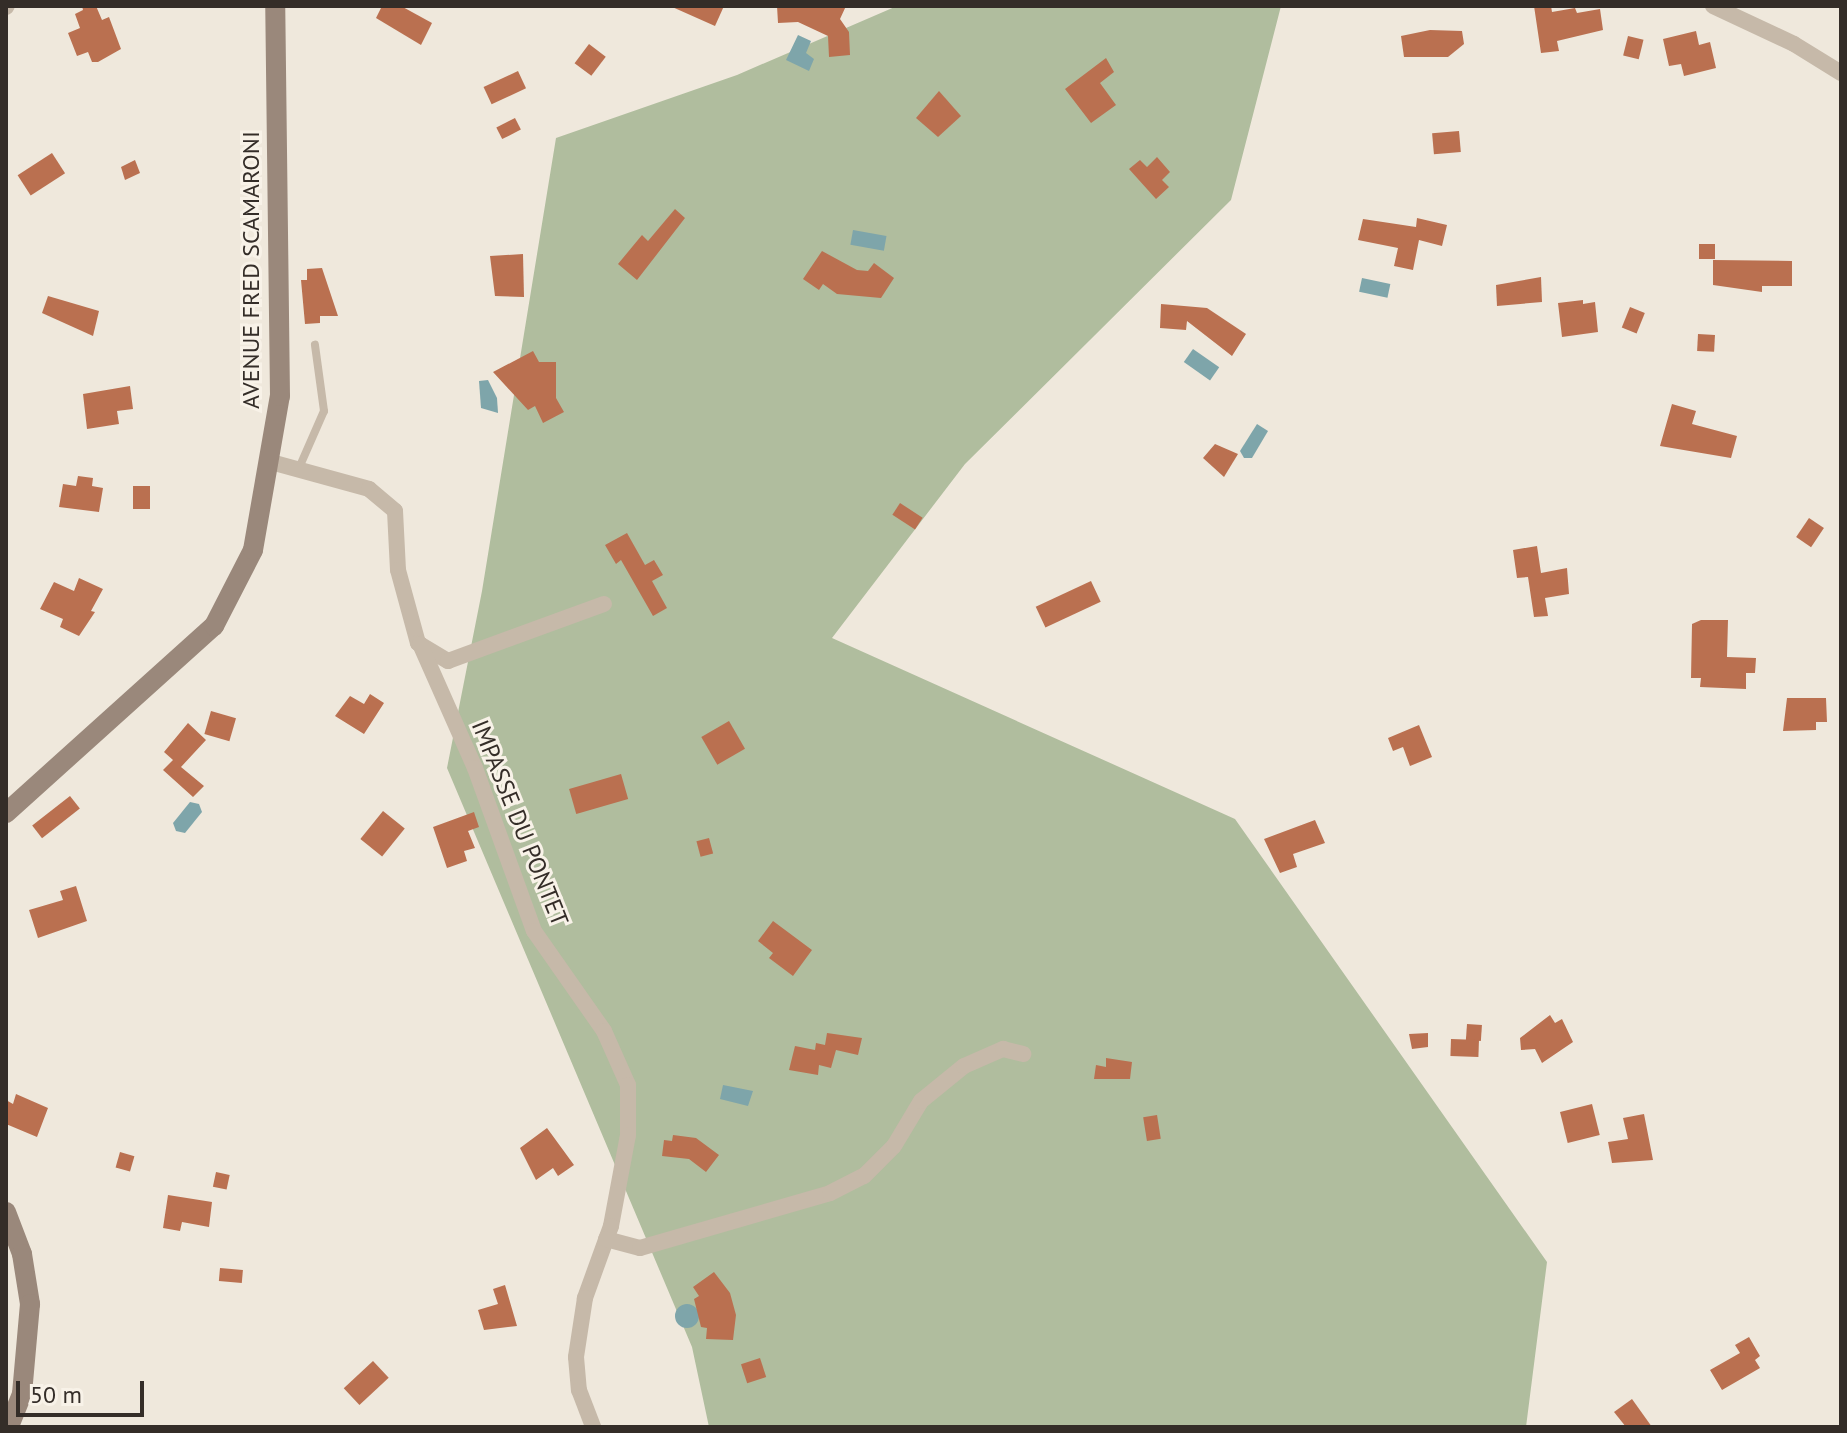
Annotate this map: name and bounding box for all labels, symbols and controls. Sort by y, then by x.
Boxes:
street label: AVENUE FRED SCAMARONI [237,131,265,409]
street label: IMPASSE DU PONTET [466,716,574,930]
scale bar [20,1365,148,1415]
text: 50 m [30,1379,82,1410]

